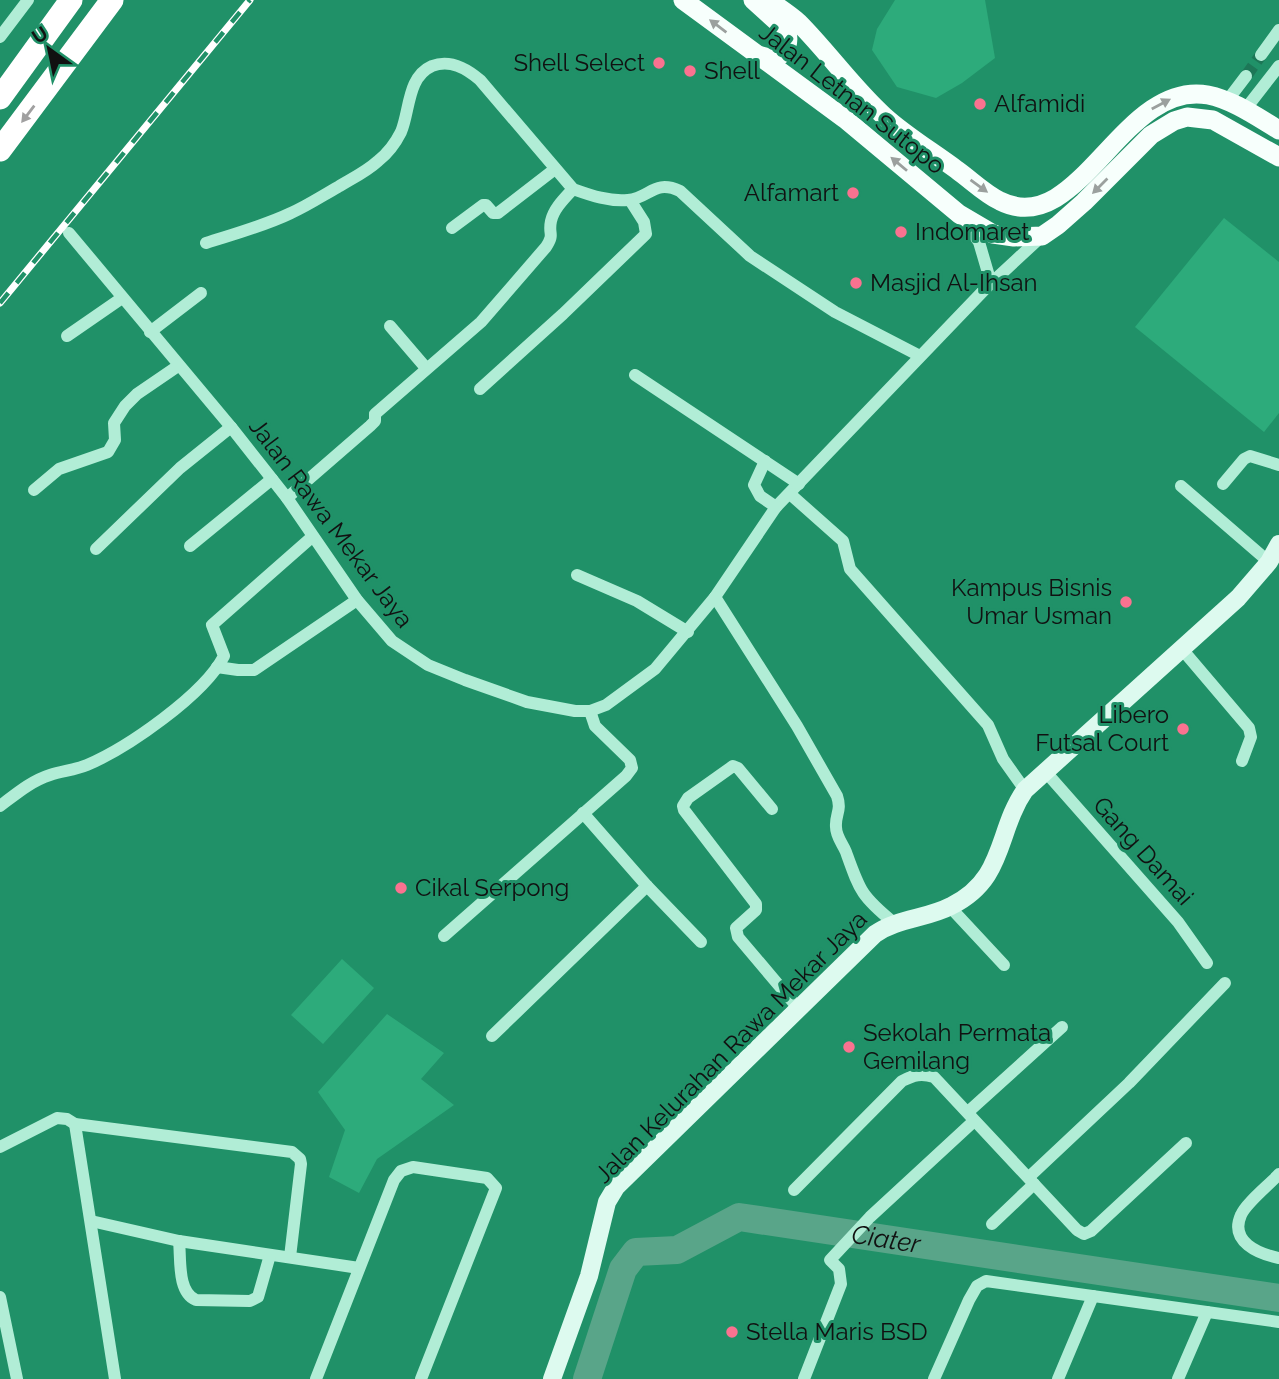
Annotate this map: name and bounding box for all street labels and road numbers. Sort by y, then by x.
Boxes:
street label: Jalan Letnan Sutopo [754,17,951,180]
street label: Jalan Rawa Mekar Jaya [243,412,420,633]
street label: Gang Damai [1087,791,1200,911]
street label: Jalan Kelurahan Rawa Mekar Jaya [589,905,873,1189]

